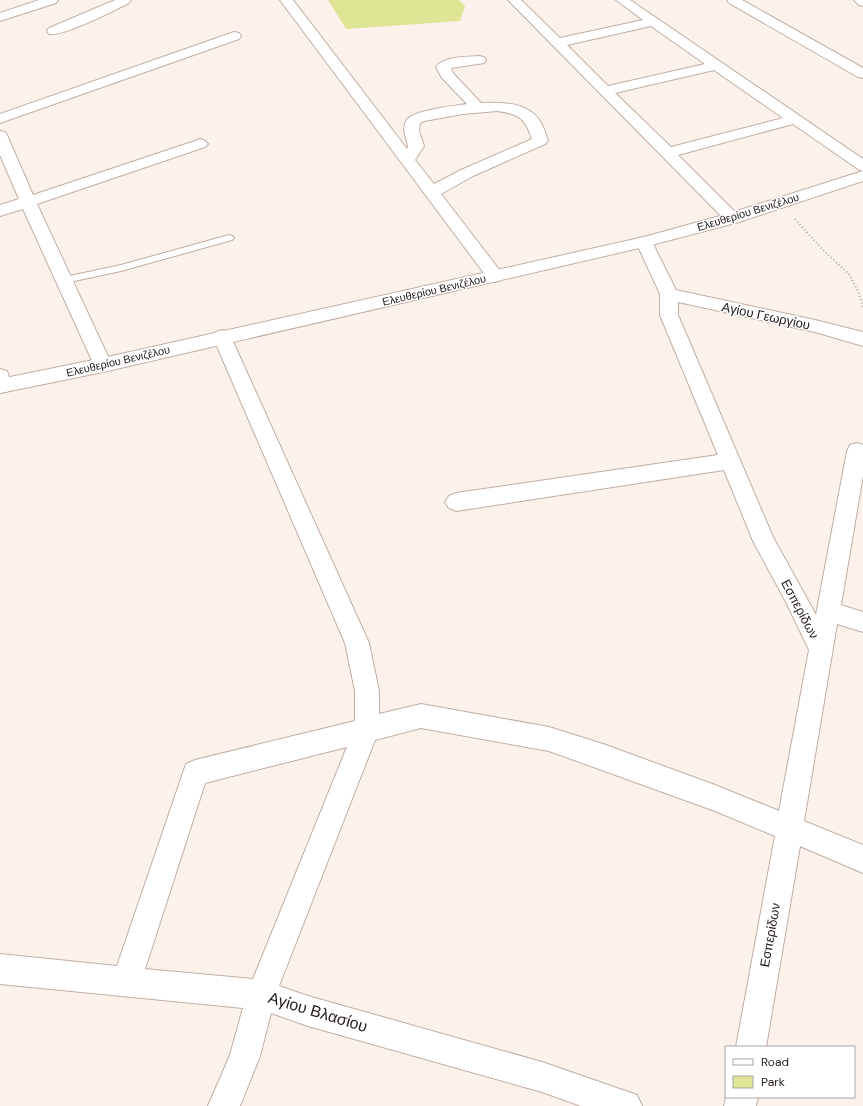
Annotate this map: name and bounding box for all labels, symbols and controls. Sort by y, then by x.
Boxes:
street label: Ελευθερίου Βενιζέλου [695,190,801,234]
street label: Ελευθερίου Βενιζέλου [381,271,487,309]
street label: Αγίου Γεωργίου [720,298,812,334]
street label: Ελευθερίου Βενιζέλου [65,342,171,380]
street label: Εσπερίδων [777,576,823,642]
street label: Εσπερίδων [756,901,784,969]
street label: Αγίου Βλασίου [266,987,370,1037]
legend [725,1046,855,1098]
text: Road [761,1054,789,1070]
text: Park [761,1074,785,1090]

